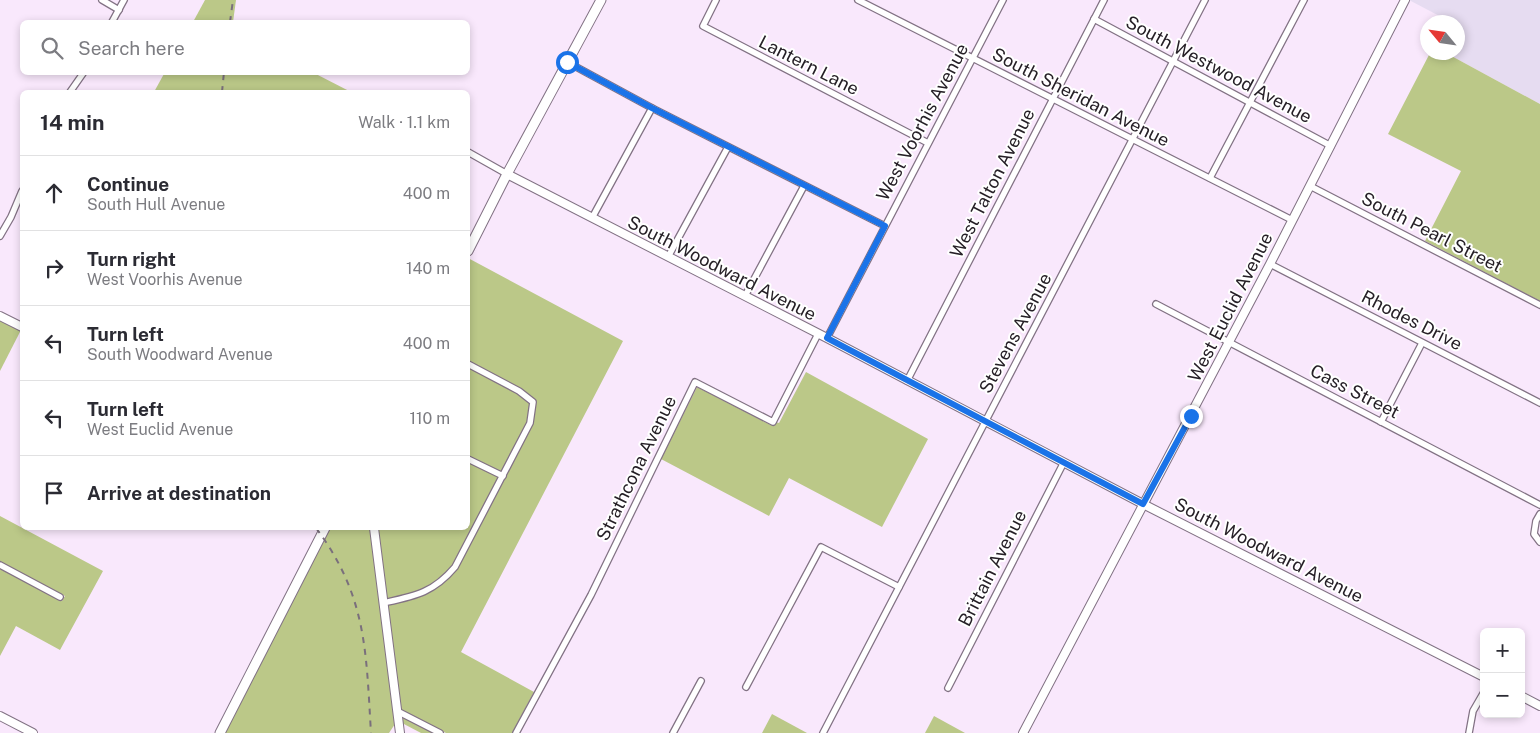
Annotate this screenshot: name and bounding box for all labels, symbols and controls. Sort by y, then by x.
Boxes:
street label: South Westwood Avenue [1122,11,1316,127]
north arrow [1420,15,1465,60]
search box [20,20,470,75]
street label: Lantern Lane [755,31,863,99]
icon: search [38,34,66,62]
text: Search here [78,37,185,59]
street label: West Voorhis Avenue [872,40,972,204]
street label: South Sheridan Avenue [989,43,1173,151]
route start [556,51,579,74]
street label: West Talton Avenue [945,105,1039,261]
text: 14 min [40,110,104,135]
text: Walk · 1.1 km [358,113,450,132]
text: Continue [87,173,169,195]
icon: ahead [40,179,68,207]
text: 400 m [403,184,450,203]
street label: South Pearl Street [1358,187,1506,277]
text: South Hull Avenue [87,195,225,214]
street label: South Woodward Avenue [624,211,820,325]
street label: West Euclid Avenue [1183,229,1277,385]
text: Turn right [87,248,176,270]
icon: right [40,254,68,282]
text: 140 m [406,259,450,278]
street label: Stevens Avenue [974,269,1056,397]
text: West Voorhis Avenue [87,270,243,289]
street label: Rhodes Drive [1358,286,1466,354]
text: Turn left [87,323,164,345]
icon: left [40,329,68,357]
text: 400 m [403,334,450,353]
text: South Woodward Avenue [87,345,273,364]
street label: Cass Street [1307,360,1403,422]
street label: Strathcona Avenue [592,392,680,544]
text: Turn left [87,398,164,420]
icon: left [40,404,68,432]
route end [1180,405,1203,428]
text: 110 m [409,409,450,428]
text: West Euclid Avenue [87,420,233,439]
icon: arrive [40,479,68,507]
text: Arrive at destination [87,482,271,504]
street label: South Woodward Avenue [1171,493,1367,607]
street label: Brittain Avenue [954,506,1030,630]
map controls [1480,628,1525,718]
button: + [1480,628,1525,673]
button: − [1480,673,1525,718]

